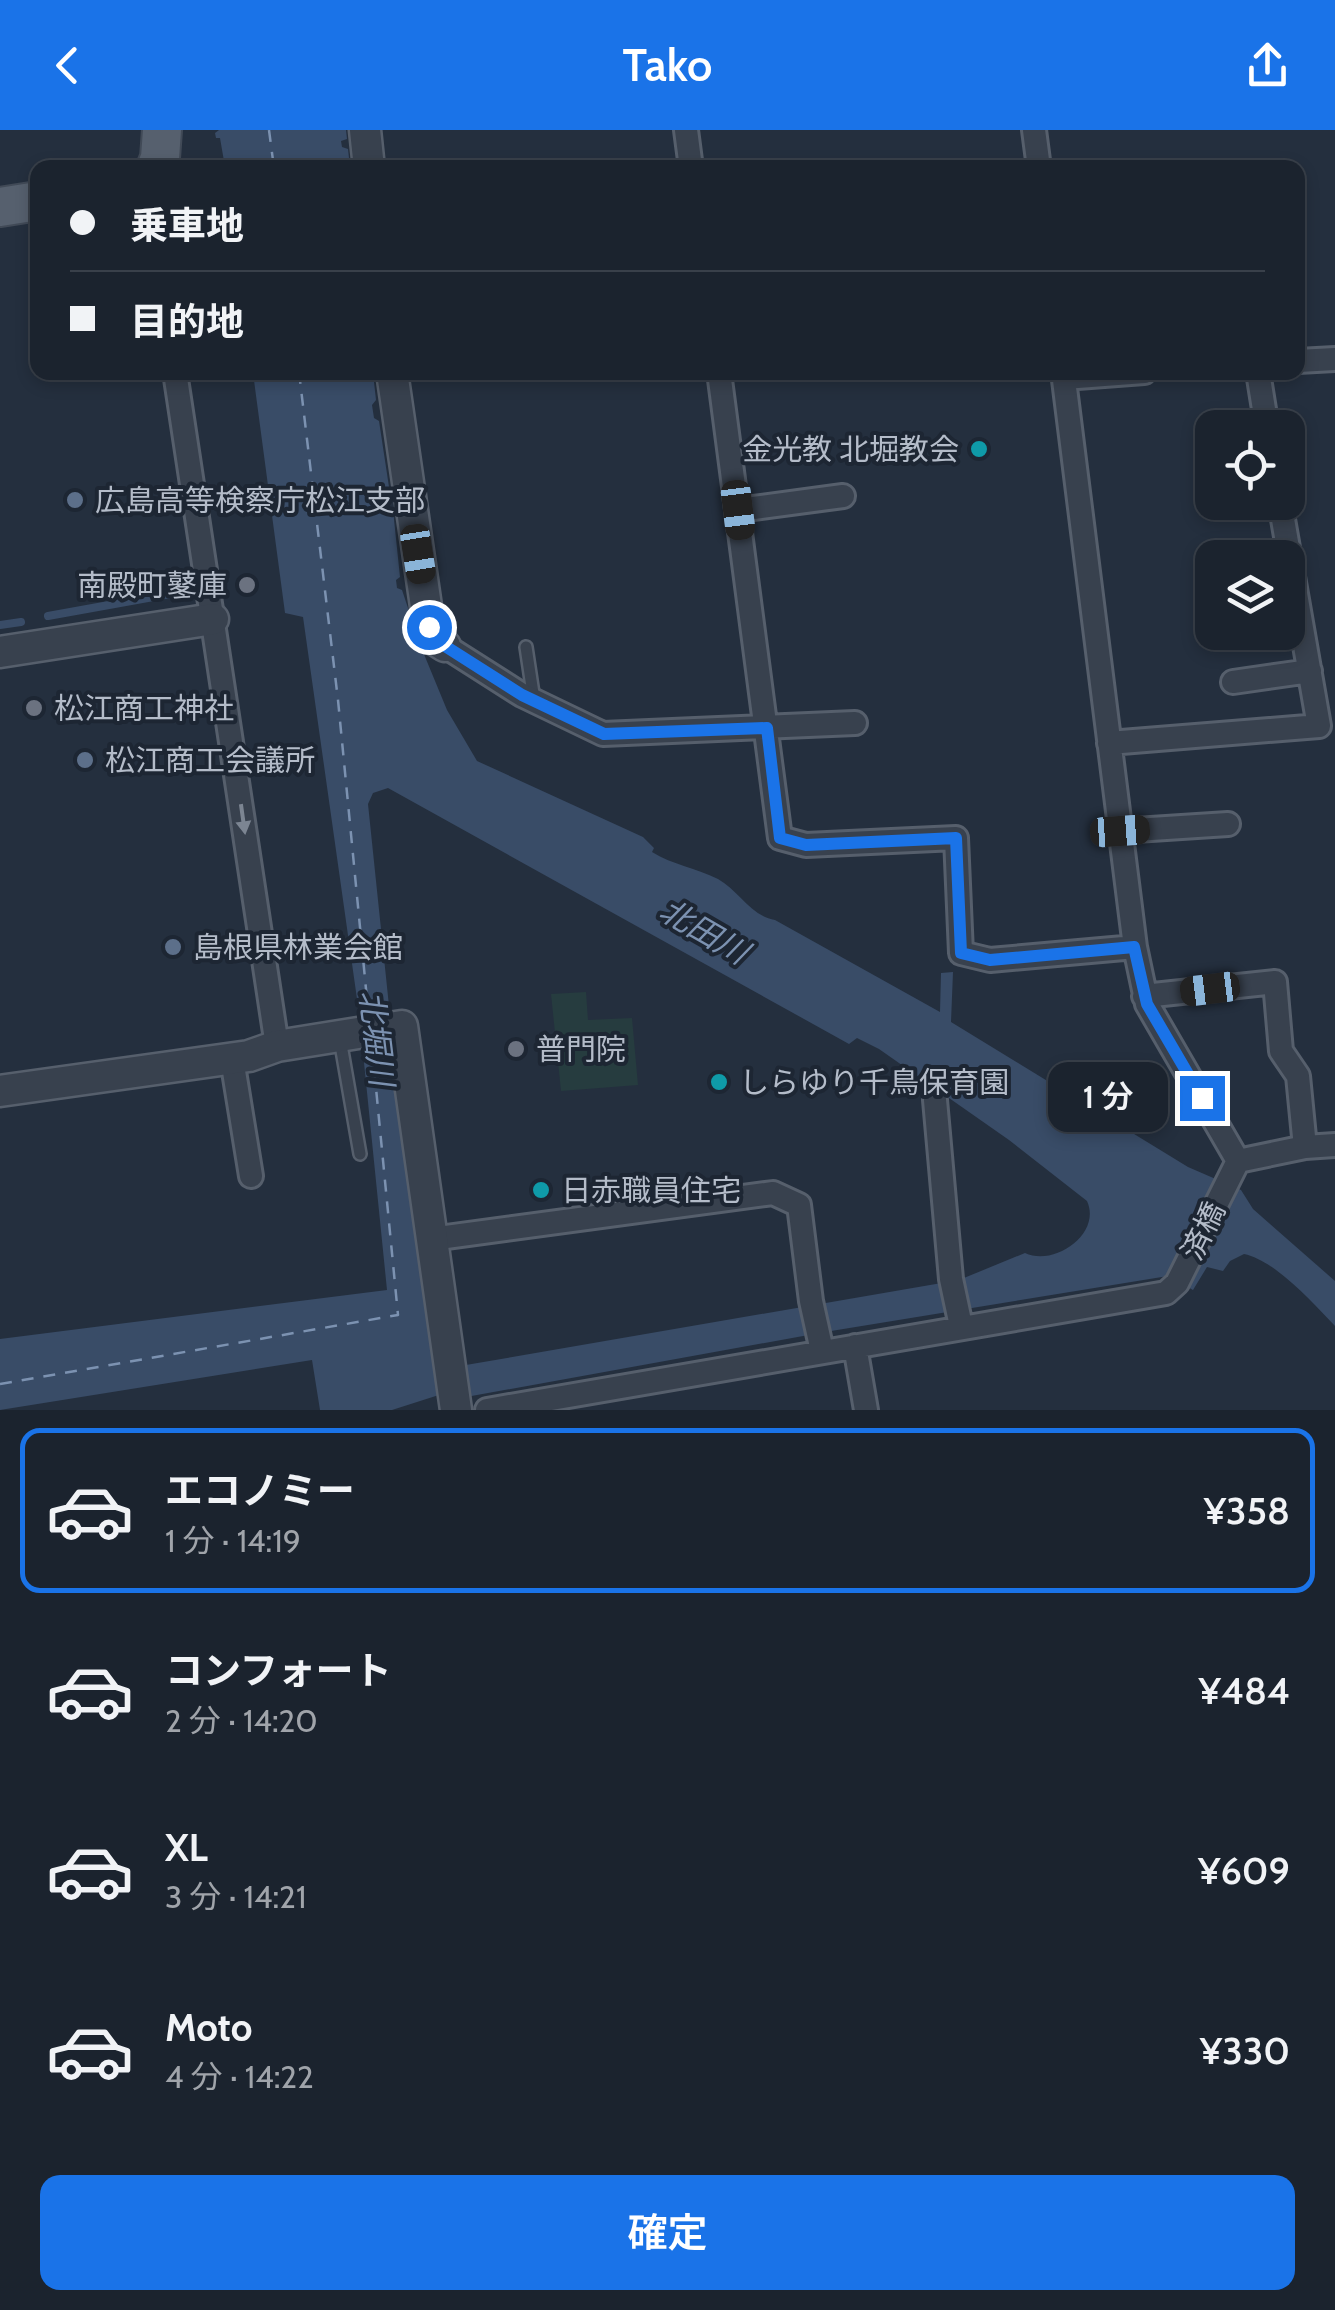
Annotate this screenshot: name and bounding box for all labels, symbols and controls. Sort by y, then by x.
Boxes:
icon: back [40,38,95,93]
text: Tako [623,38,712,92]
icon: share [1240,38,1295,93]
text: 乗車地 [130,202,244,249]
text: 目的地 [130,298,244,345]
map controls [1195,410,1305,650]
button: locate [1195,410,1305,520]
place label: 金光教 北堀教会 [742,431,959,468]
marker: 金光教 北堀教会 [968,438,990,460]
car [719,478,757,542]
place label: 広島高等検察庁松江支部 [95,482,425,519]
marker: 広島高等検察庁松江支部 [64,489,86,511]
car [398,522,438,586]
button: layers [1195,540,1305,650]
place label: 南殿町鼕庫 [77,567,227,604]
marker: 南殿町鼕庫 [236,574,258,596]
route start [407,605,452,650]
place label: 松江商工神社 [54,690,234,727]
marker: 松江商工神社 [23,697,45,719]
place label: 松江商工会議所 [105,742,315,779]
marker: 松江商工会議所 [74,749,96,771]
one-way arrow [235,804,251,836]
car [1089,814,1151,848]
water label: 北田川 [653,890,758,973]
place label: 島根県林業会館 [193,929,403,966]
marker: 島根県林業会館 [162,936,184,958]
car [1178,970,1242,1008]
water label: 北堀川 [352,988,403,1091]
place label: 普門院 [536,1031,626,1068]
marker: 普門院 [505,1038,527,1060]
callout: 1 分 [1047,1063,1167,1133]
place label: しらゆり千鳥保育園 [739,1064,1009,1101]
marker: しらゆり千鳥保育園 [708,1071,730,1093]
route end [1180,1076,1225,1121]
text: 1 分 [1083,1077,1133,1116]
place label: 日赤職員住宅 [561,1172,741,1209]
marker: 日赤職員住宅 [530,1179,552,1201]
street label: 済橋 [1173,1196,1233,1266]
icon: car [45,1466,135,1556]
text: エコノミー [165,1467,355,1514]
text: ¥358 [1204,1487,1290,1534]
text: 1 分 · 14:19 [165,1521,301,1560]
icon: car [45,1646,135,1736]
text: コンフォート [165,1647,392,1694]
text: ¥484 [1199,1667,1290,1714]
text: 2 分 · 14:20 [165,1701,318,1740]
text: XL [165,1824,208,1871]
icon: car [45,1826,135,1916]
text: ¥609 [1198,1847,1290,1894]
text: 3 分 · 14:21 [165,1877,306,1916]
text: Moto [165,2004,252,2051]
icon: car [45,2006,135,2096]
text: ¥330 [1200,2027,1290,2074]
text: 4 分 · 14:22 [165,2057,314,2096]
button: 確定 [40,2175,1295,2290]

